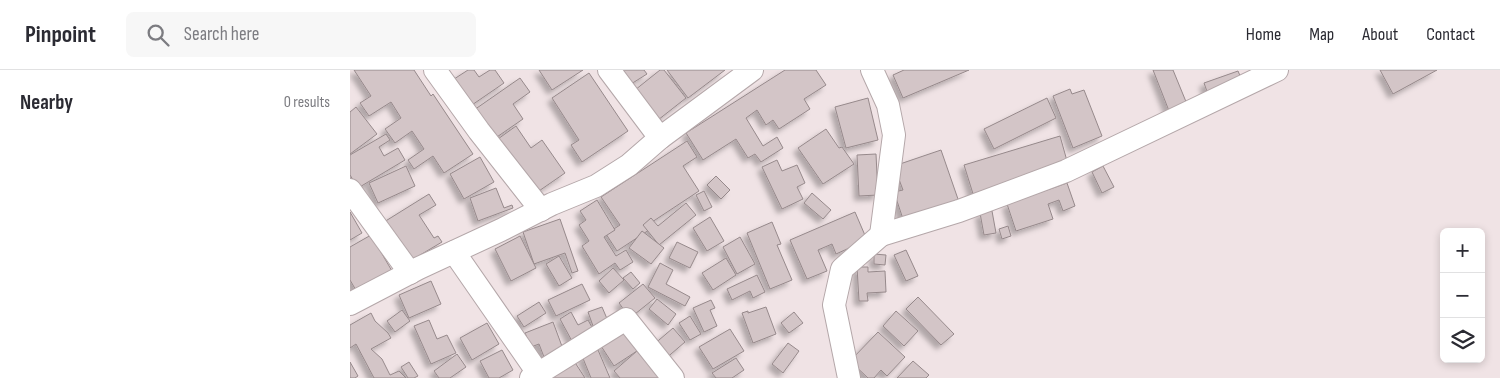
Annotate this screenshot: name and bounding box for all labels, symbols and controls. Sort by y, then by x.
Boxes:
search box [126,12,476,57]
text: Pinpoint [25,20,96,49]
icon: search [144,21,172,49]
text: Search here [184,23,259,46]
text: Home [1246,24,1281,45]
text: Map [1309,24,1334,45]
text: About [1362,24,1398,45]
text: Contact [1426,24,1475,45]
text: Nearby [20,90,73,115]
text: 0 results [284,93,330,112]
map controls [1440,228,1485,363]
button: + [1440,228,1485,273]
button: − [1440,273,1485,318]
button: layers [1440,318,1485,363]

